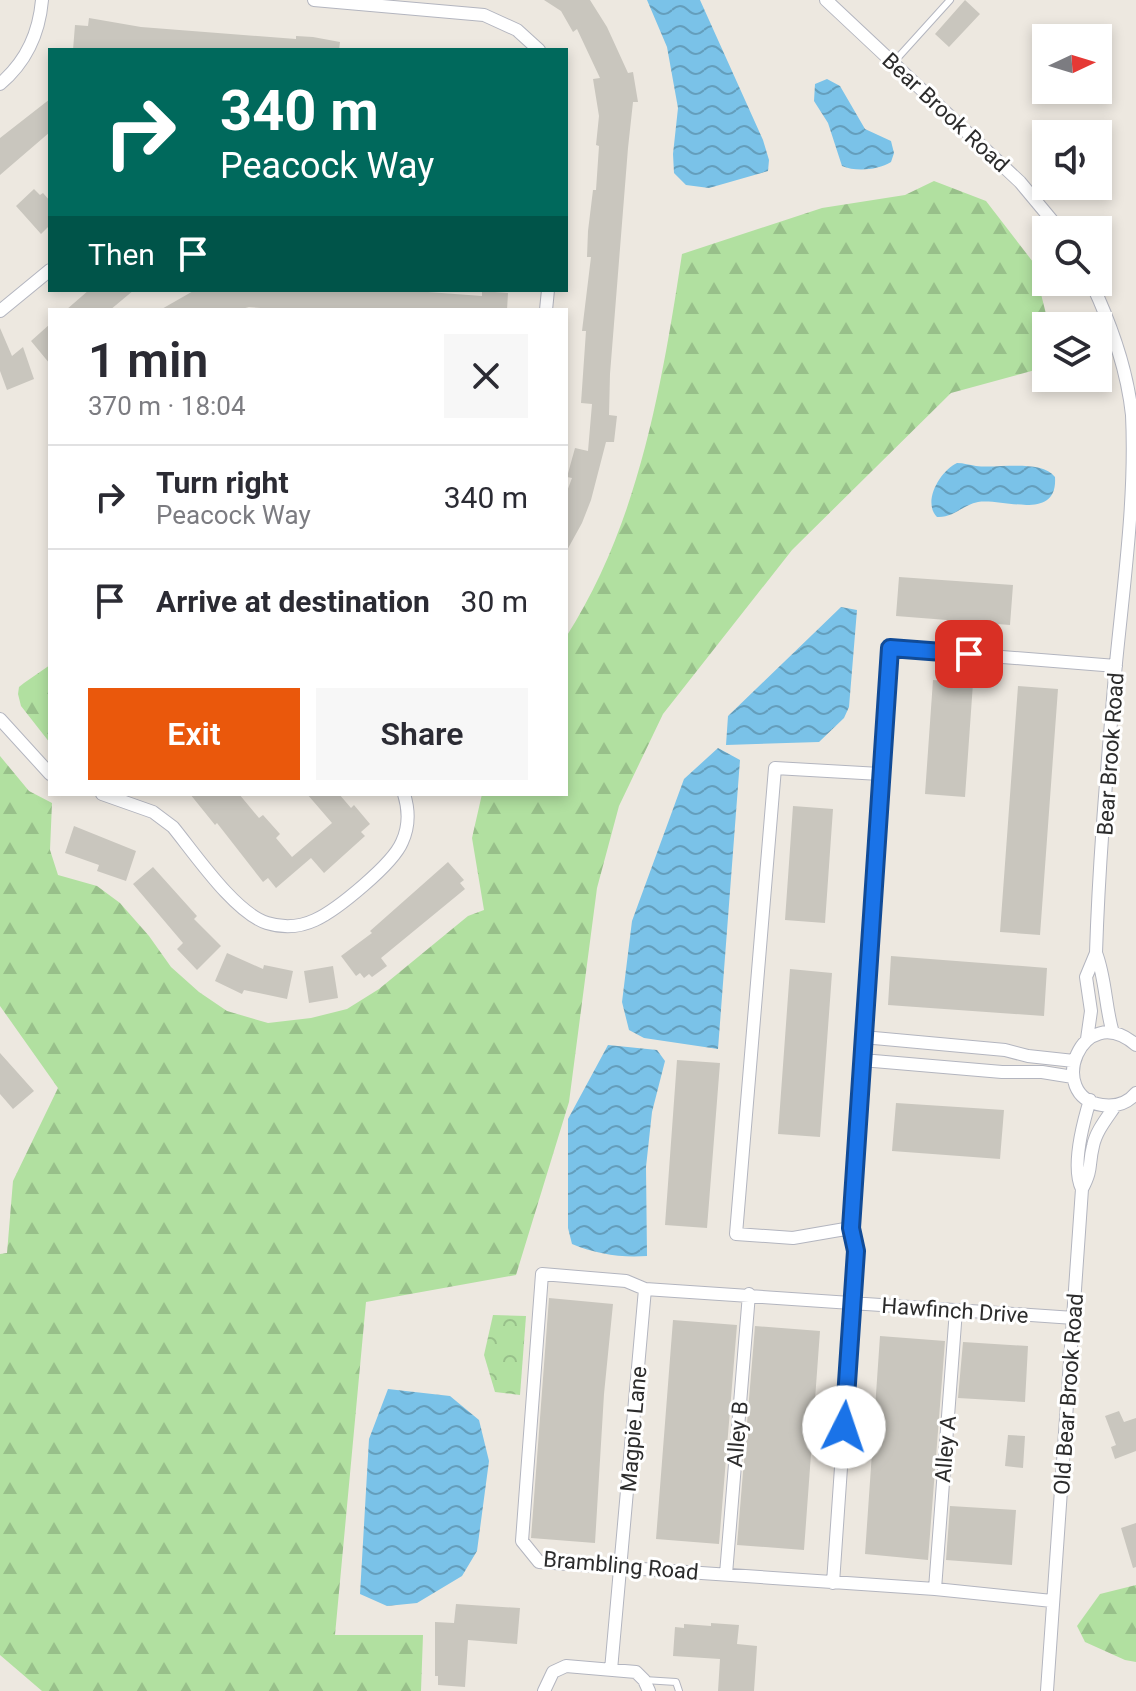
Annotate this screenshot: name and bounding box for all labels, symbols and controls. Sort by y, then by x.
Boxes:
north arrow [1032,24,1112,104]
map controls [1032,24,1112,392]
street label: Bear Brook Road [877,48,1014,177]
text: 340 m [220,78,379,144]
icon: right [88,80,192,184]
button: sound [1032,120,1112,200]
text: Peacock Way [220,145,434,187]
button: search [1032,216,1112,296]
icon: arrive [171,232,215,276]
text: Then [88,237,155,272]
button: layers [1032,312,1112,392]
text: 1 min [88,332,208,389]
button: close [444,334,528,418]
text: 370 m · 18:04 [88,391,246,421]
text: Turn right [156,465,289,500]
icon: right [88,475,132,519]
text: 340 m [444,480,528,515]
text: Peacock Way [156,500,311,530]
icon: arrive [88,579,132,623]
text: Arrive at destination [156,584,430,619]
text: 30 m [461,584,528,619]
pin [935,620,1003,688]
icon: arrive [947,632,991,676]
street label: Bear Brook Road [1092,672,1129,836]
button: Exit [88,688,300,780]
button: Share [316,688,528,780]
street label: Hawfinch Drive [881,1293,1029,1328]
street label: Old Bear Brook Road [1049,1293,1088,1496]
street label: Magpie Lane [616,1365,651,1493]
position arrow [802,1385,886,1469]
street label: Alley B [722,1400,753,1468]
street label: Alley A [930,1414,961,1483]
street label: Brambling Road [542,1546,699,1585]

